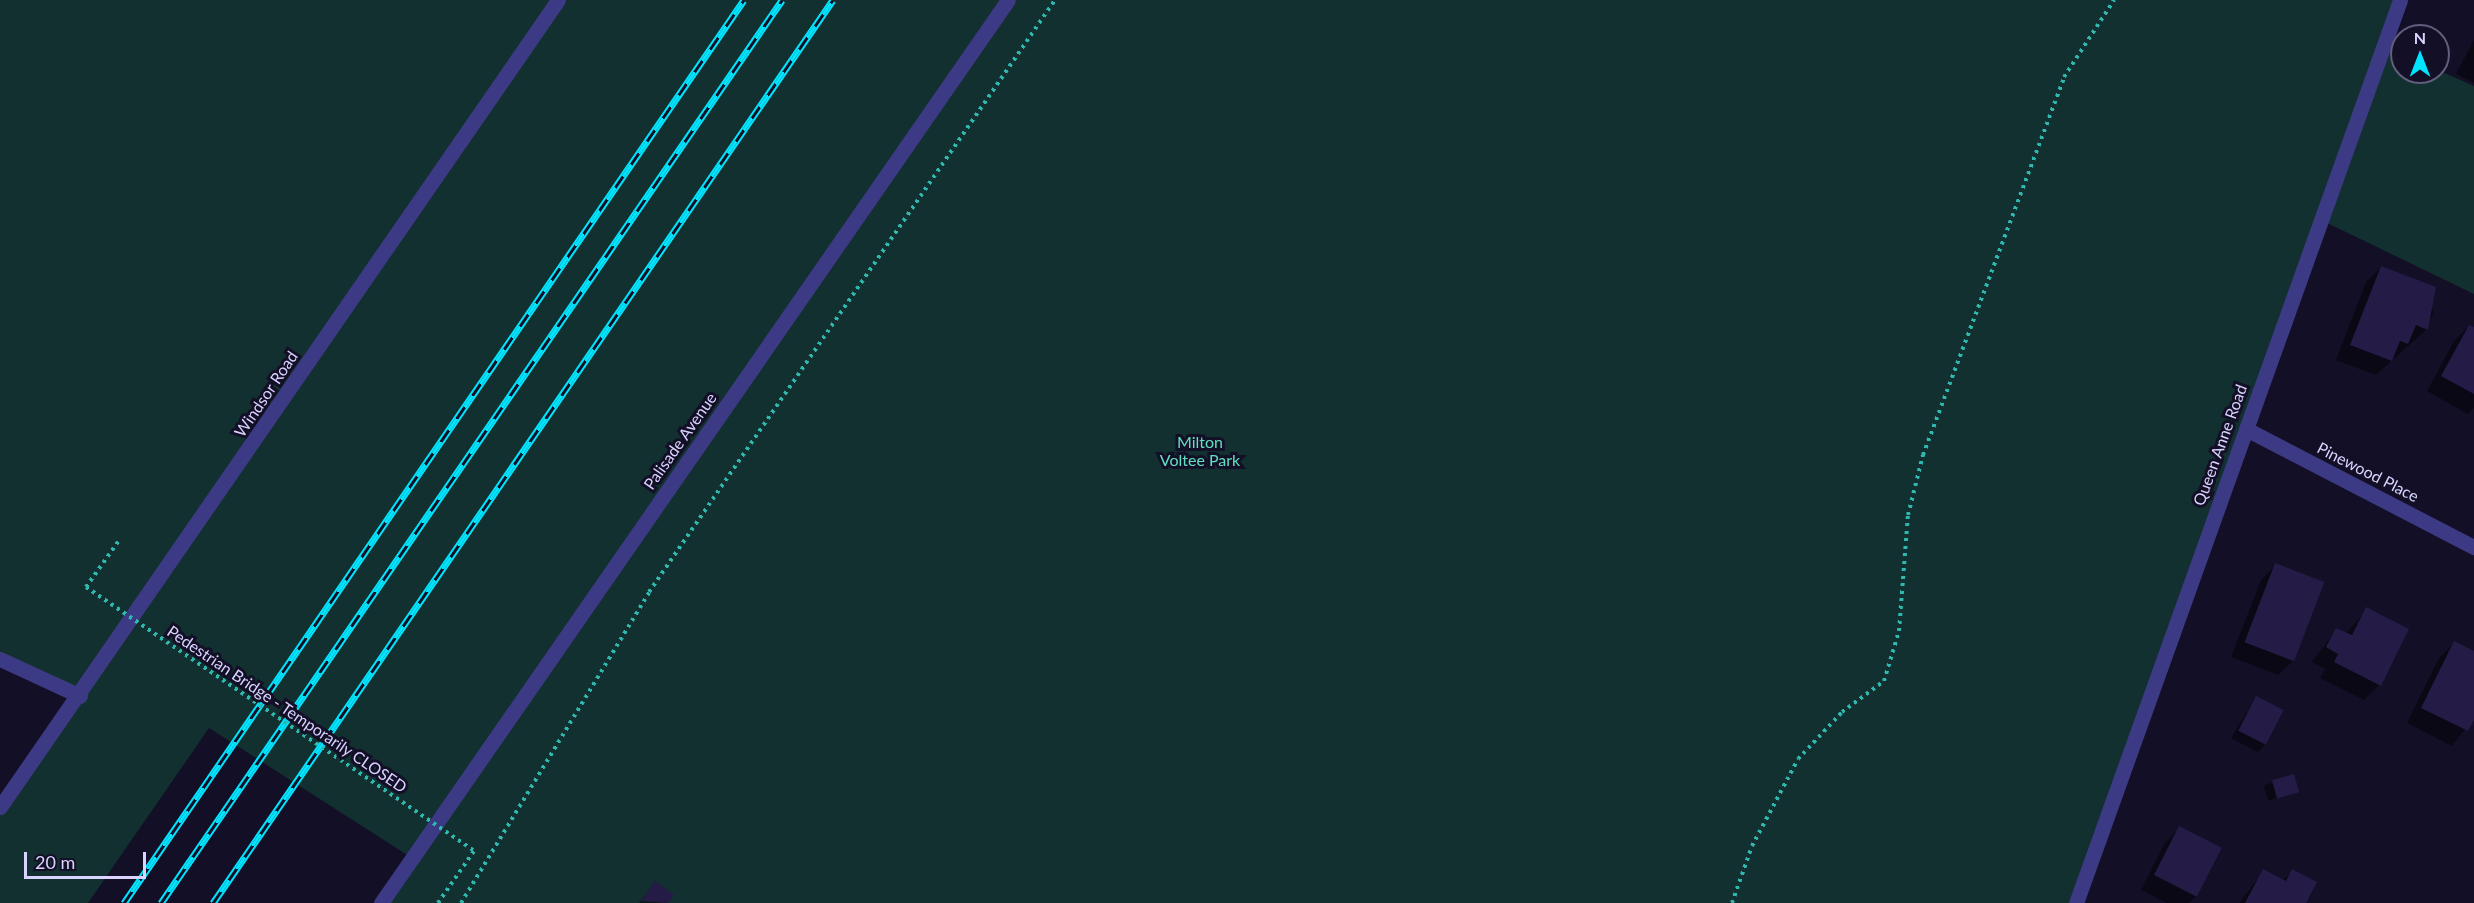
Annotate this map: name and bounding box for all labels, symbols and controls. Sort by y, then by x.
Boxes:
north arrow [2390,24,2450,84]
text: N [2414,28,2426,47]
street label: Windsor Road [230,347,302,441]
street label: Queen Anne Road [2189,381,2251,509]
street label: Palisade Avenue [639,389,721,493]
park label: Milton Voltee Park [1160,432,1240,470]
street label: Pinewood Place [2314,438,2422,506]
street label: Pedestrian Bridge - Temporarily CLOSED [163,621,411,797]
scale bar [27,840,148,878]
text: 20 m [35,851,75,873]

